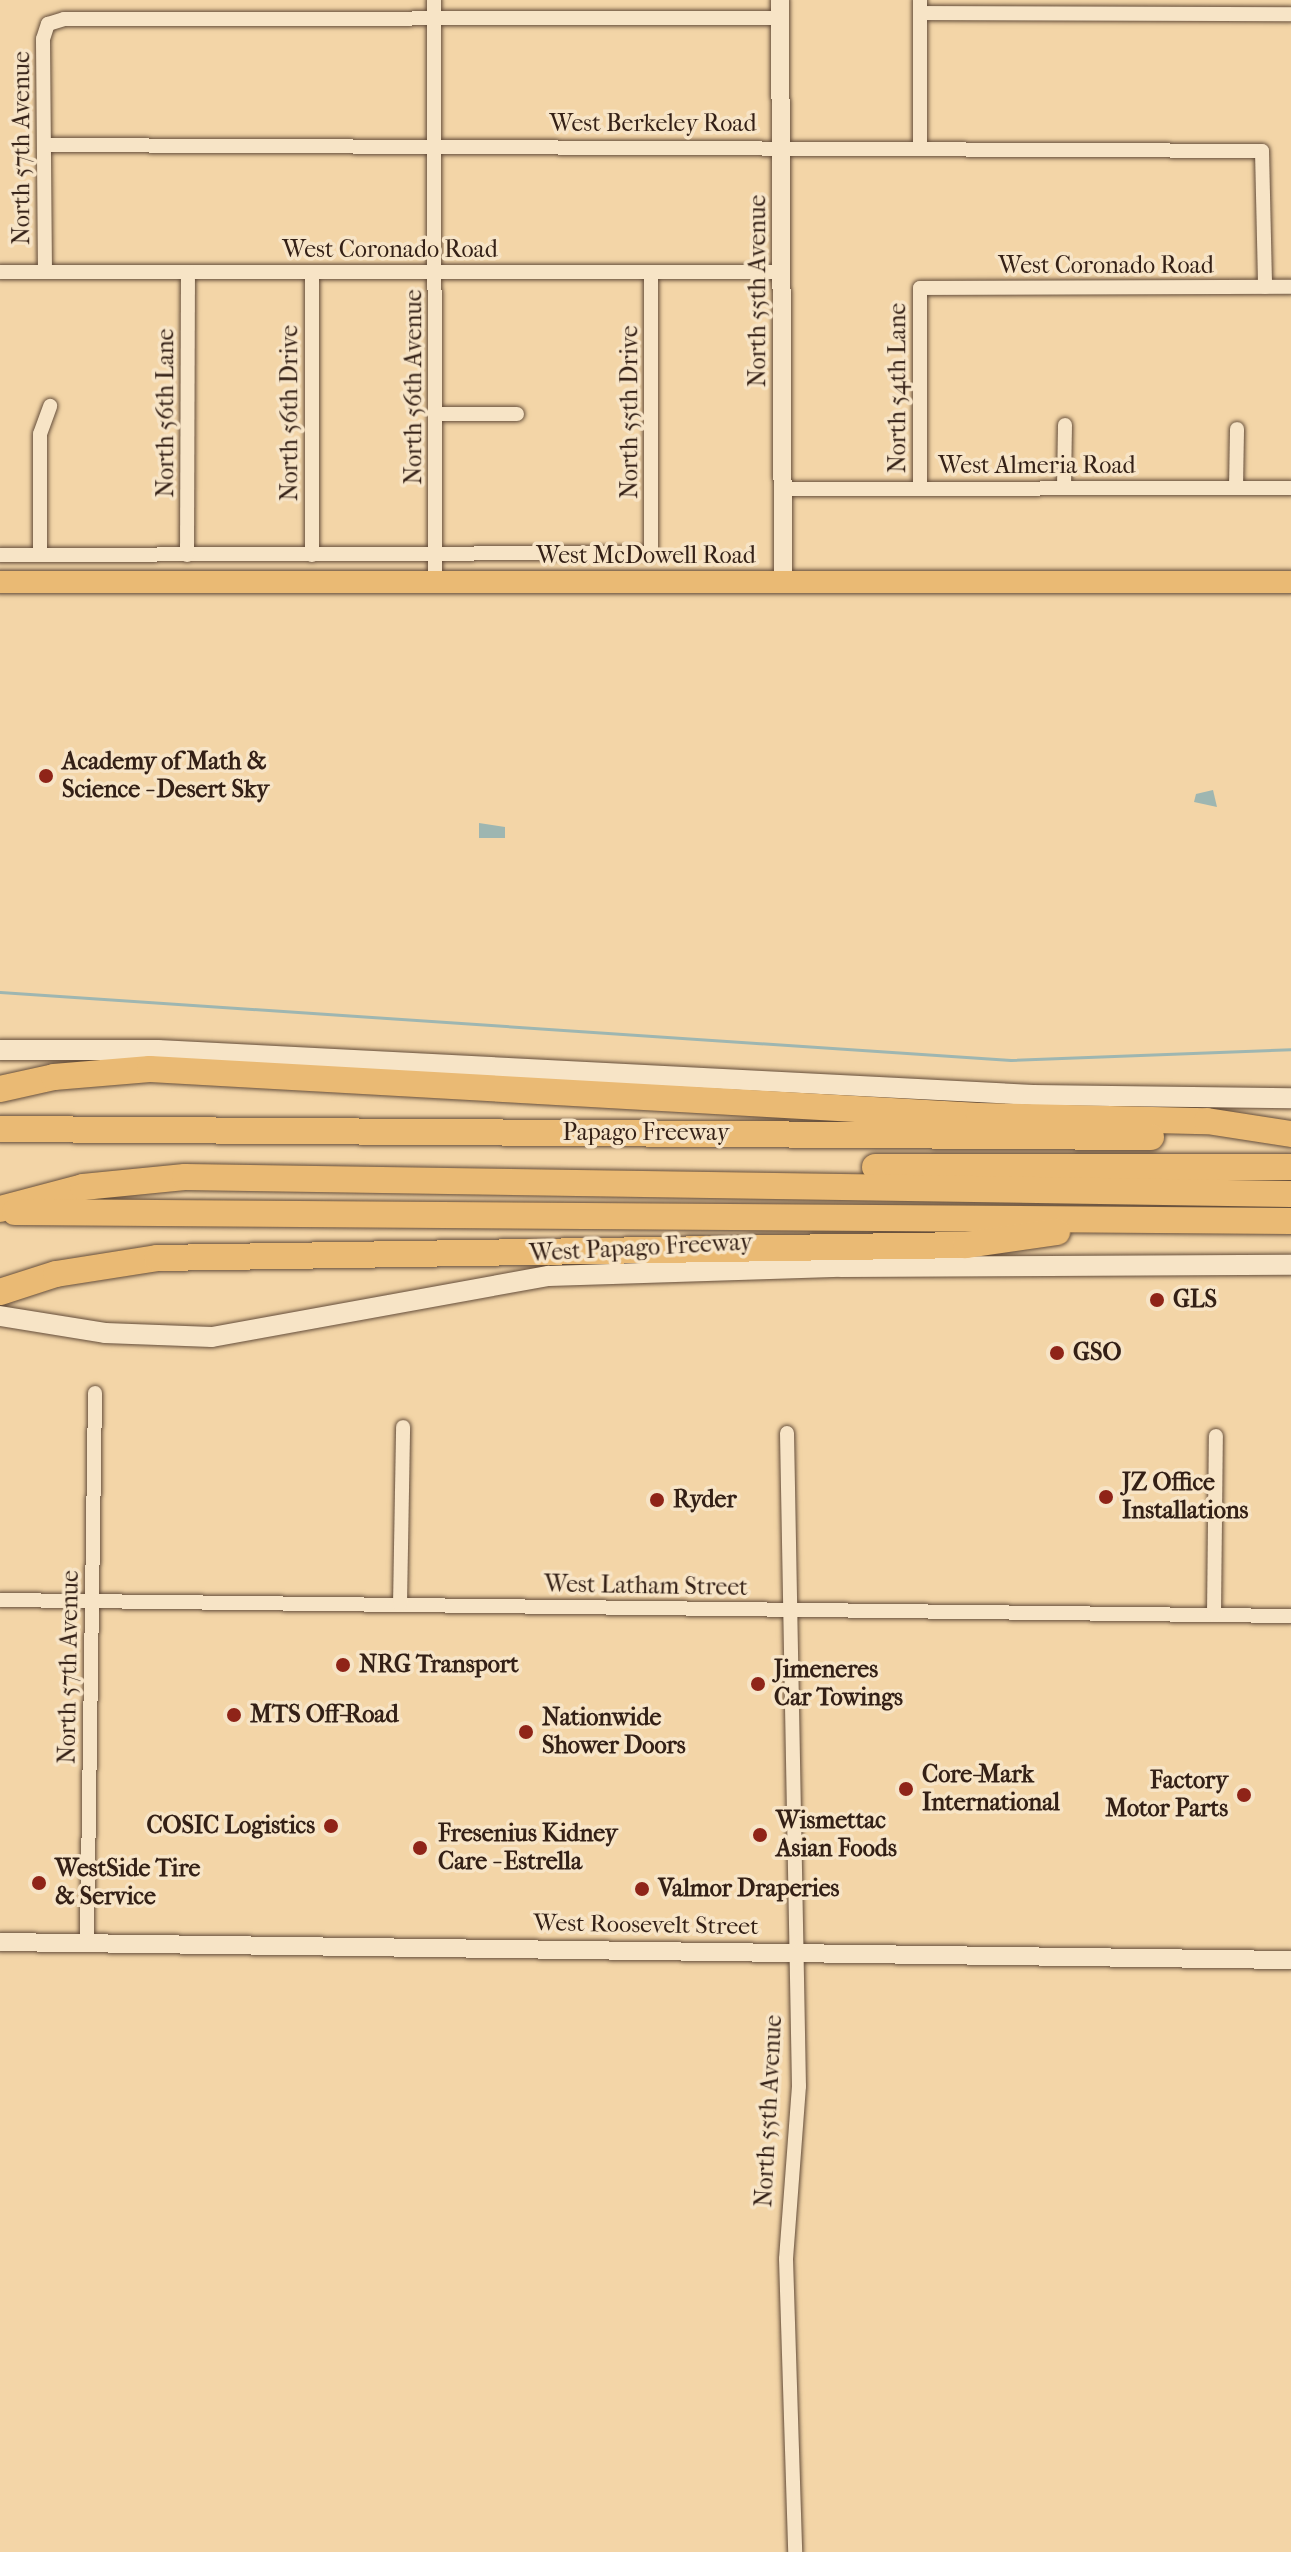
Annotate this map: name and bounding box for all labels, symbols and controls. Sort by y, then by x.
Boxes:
street label: North 57th Avenue [8,51,36,245]
street label: West Berkeley Road [550,110,756,138]
street label: North 55th Avenue [744,195,772,387]
street label: West Coronado Road [282,236,498,264]
street label: West Coronado Road [998,252,1214,280]
street label: North 56th Avenue [400,289,428,485]
street label: North 54th Lane [884,303,912,473]
street label: North 56th Drive [276,325,304,501]
street label: North 55th Drive [616,325,644,499]
street label: North 56th Lane [152,328,180,498]
street label: West Almeria Road [938,452,1136,480]
street label: West McDowell Road [536,542,756,570]
place label: Academy of Math & Science - Desert Sky [62,748,269,804]
marker: Academy of Math & Science - Desert Sky [37,767,55,785]
street label: Papago Freeway [562,1119,730,1147]
street label: West Papago Freeway [529,1228,753,1268]
place label: GLS [1173,1286,1217,1314]
marker: GLS [1148,1291,1166,1309]
place label: GSO [1073,1339,1121,1367]
marker: GSO [1048,1344,1066,1362]
place label: JZ Office Installations [1122,1469,1248,1525]
place label: Ryder [673,1486,737,1514]
marker: JZ Office Installations [1097,1488,1115,1506]
marker: Ryder [648,1491,666,1509]
street label: North 57th Avenue [53,1570,85,1764]
street label: West Latham Street [544,1570,748,1602]
place label: NRG Transport [359,1651,519,1679]
marker: NRG Transport [334,1656,352,1674]
place label: Jimeneres Car Towings [774,1656,903,1712]
marker: Jimeneres Car Towings [749,1675,767,1693]
place label: MTS Off-Road [250,1701,398,1729]
place label: Nationwide Shower Doors [542,1704,686,1760]
marker: MTS Off-Road [225,1706,243,1724]
marker: Nationwide Shower Doors [517,1723,535,1741]
place label: Core-Mark International [922,1761,1060,1817]
place label: Factory Motor Parts [1105,1767,1228,1823]
marker: Core-Mark International [897,1780,915,1798]
marker: Factory Motor Parts [1235,1786,1253,1804]
place label: Wismettac Asian Foods [776,1807,897,1863]
place label: COSIC Logistics [146,1812,315,1840]
marker: COSIC Logistics [322,1817,340,1835]
place label: Fresenius Kidney Care - Estrella [438,1820,617,1876]
marker: Wismettac Asian Foods [751,1826,769,1844]
marker: Fresenius Kidney Care - Estrella [409,1837,431,1859]
place label: WestSide Tire & Service [55,1855,200,1911]
marker: WestSide Tire & Service [30,1874,48,1892]
place label: Valmor Draperies [658,1875,839,1903]
marker: Valmor Draperies [633,1880,651,1898]
street label: West Roosevelt Street [533,1909,759,1941]
street label: North 55th Avenue [750,2014,788,2208]

